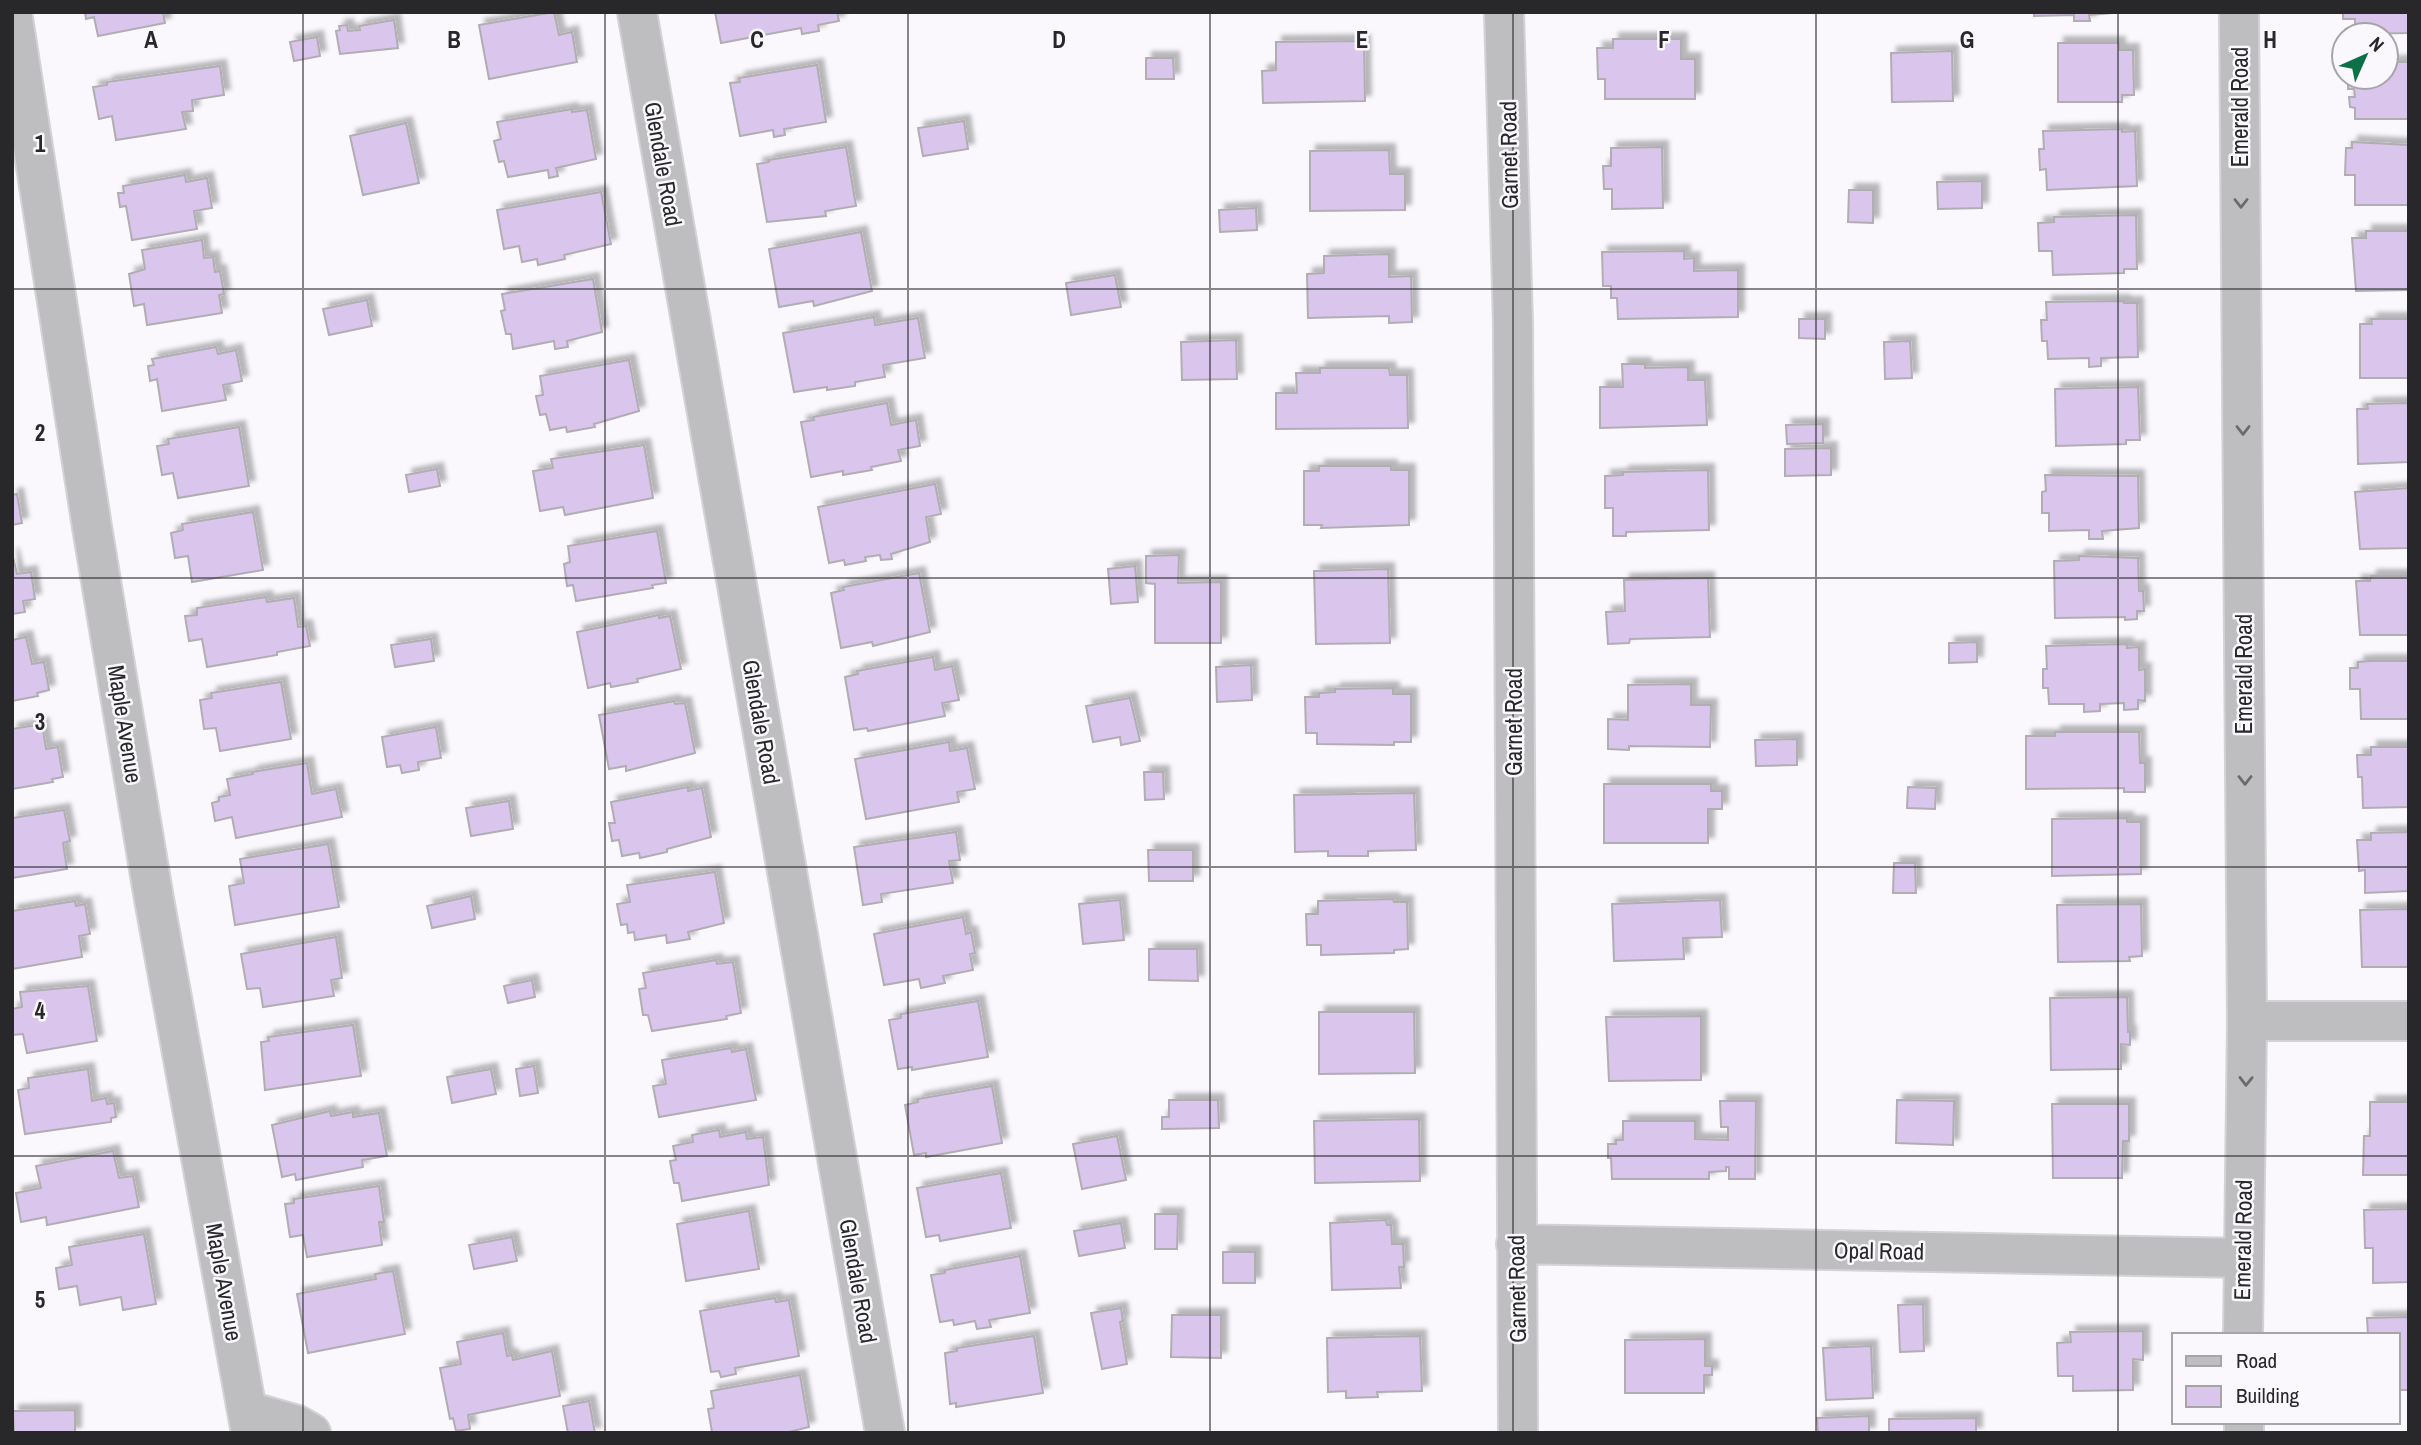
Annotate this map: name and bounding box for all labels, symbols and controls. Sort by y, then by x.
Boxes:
north arrow [2330,21,2400,91]
text: A [144,24,158,55]
text: B [447,24,461,55]
text: C [750,24,764,55]
text: D [1052,24,1066,55]
text: E [1356,24,1368,55]
text: F [1658,24,1670,55]
text: G [1960,24,1974,55]
text: H [2263,24,2277,55]
text: N [2364,31,2390,57]
street label: Emerald Road [2224,47,2255,167]
street label: Glendale Road [637,99,690,229]
street label: Garnet Road [1492,101,1525,209]
text: 1 [35,128,46,159]
one-way arrow [2233,198,2249,209]
text: 2 [35,417,45,448]
one-way arrow [2235,425,2250,436]
street label: Emerald Road [2228,614,2259,734]
street label: Glendale Road [735,657,788,787]
street label: Maple Avenue [101,663,150,785]
street label: Garnet Road [1498,668,1529,776]
text: 3 [35,706,45,737]
one-way arrow [2237,776,2253,786]
text: 4 [35,995,46,1026]
one-way arrow [2238,1077,2254,1087]
street label: Emerald Road [2226,1179,2259,1301]
street label: Glendale Road [832,1216,885,1346]
street label: Maple Avenue [199,1221,250,1343]
street label: Opal Road [1834,1234,1924,1267]
street label: Garnet Road [1500,1235,1533,1343]
text: 5 [35,1284,45,1315]
legend [2172,1333,2400,1424]
text: Road [2236,1346,2277,1375]
text: Building [2236,1381,2300,1410]

